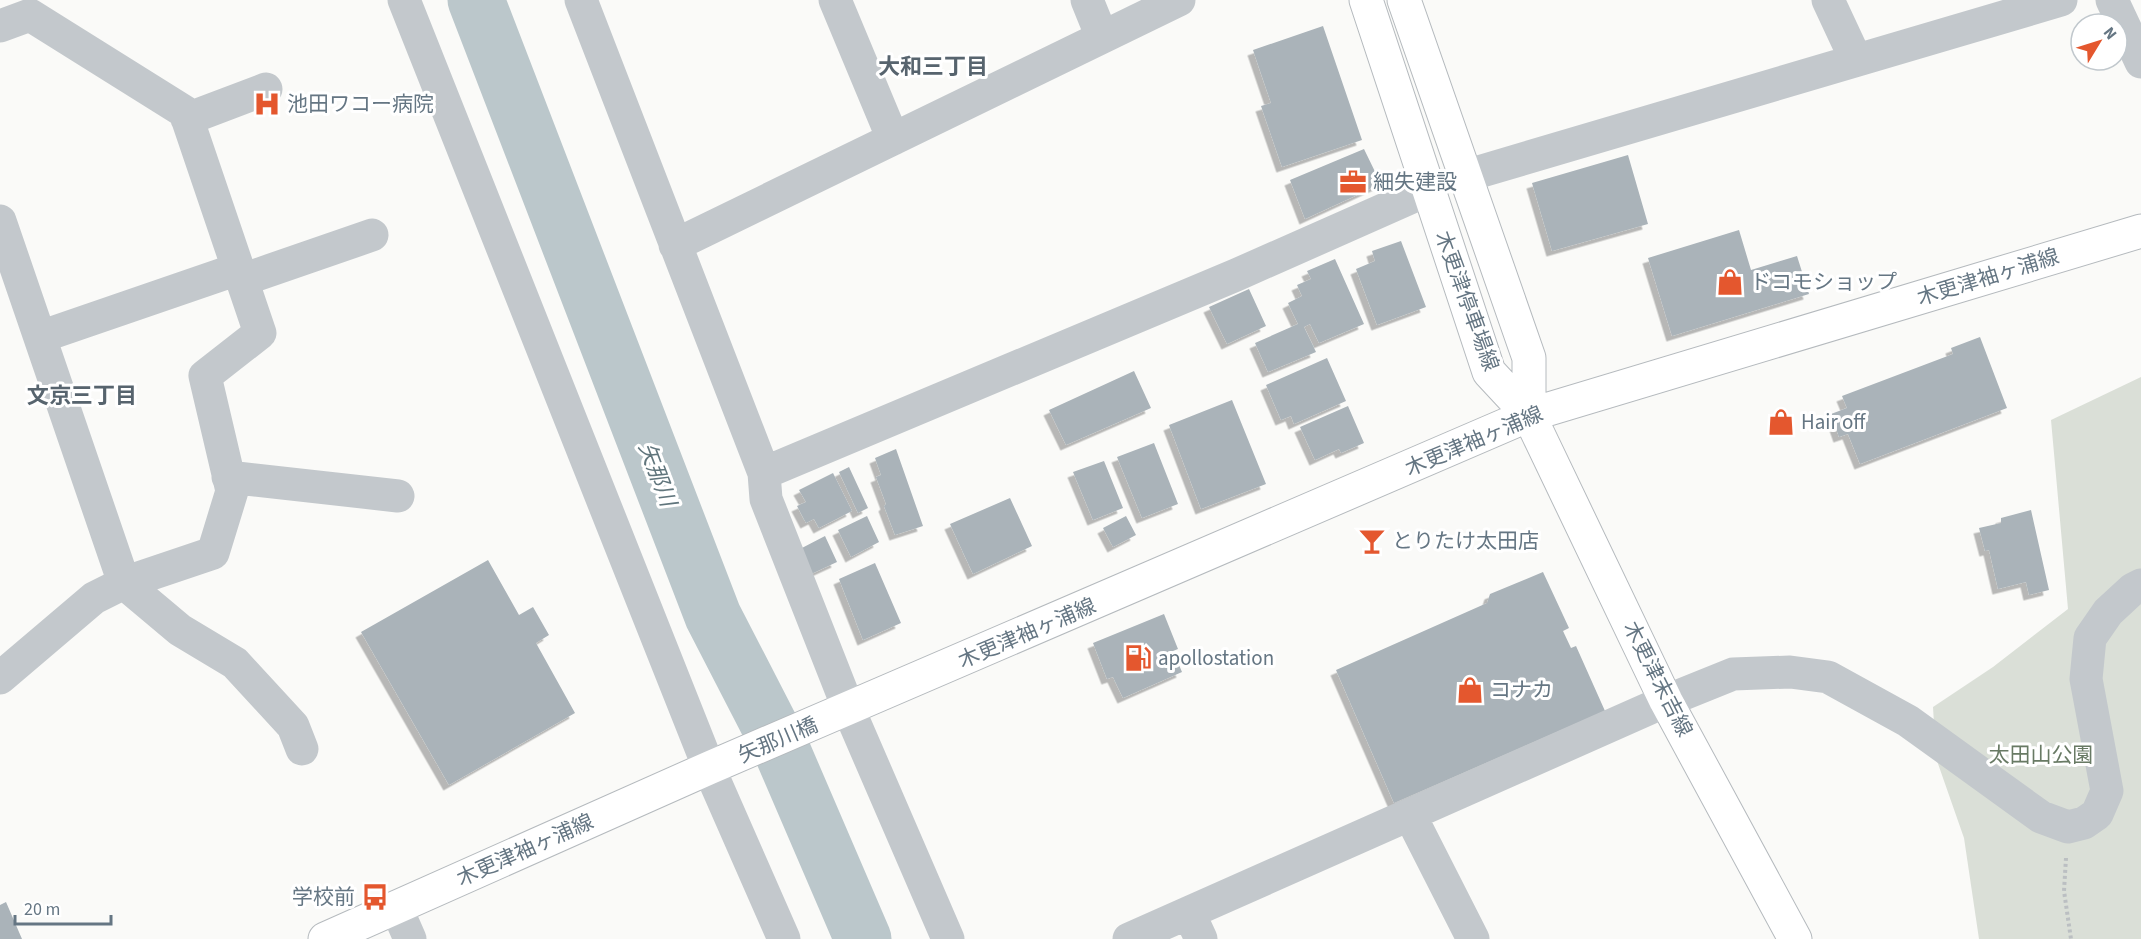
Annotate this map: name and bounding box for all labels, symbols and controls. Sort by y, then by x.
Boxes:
north arrow [2069,12,2129,72]
text: N [2098,22,2122,44]
district label: 大和三丁目 [878,51,988,83]
hospital icon: 池田ワコー病院 [252,89,282,119]
place label: 池田ワコー病院 [287,89,434,119]
office icon: 細失建設 [1338,167,1368,197]
place label: 細失建設 [1373,167,1457,197]
street label: 木更津停車場線 [1428,227,1506,375]
street label: 木更津袖ヶ浦線 [1913,241,2063,313]
shop icon: ドコモショップ [1715,267,1745,297]
place label: ドコモショップ [1750,267,1897,297]
district label: 文京三丁目 [27,380,137,412]
street label: 木更津袖ヶ浦線 [1400,398,1548,484]
shop icon: Hair off [1766,407,1796,437]
place label: Hair off [1801,407,1866,437]
water label: 矢那川 [630,438,685,513]
bar icon: とりたけ太田店 [1357,526,1387,556]
place label: とりたけ太田店 [1392,526,1539,556]
street label: 木更津袖ヶ浦線 [953,590,1101,676]
street label: 木更津末吉線 [1616,616,1700,742]
fuel station icon: apollostation [1123,643,1153,673]
place label: apollostation [1158,643,1274,673]
shop icon: コナカ [1455,675,1485,705]
place label: コナカ [1490,675,1553,705]
street label: 矢那川橋 [733,710,823,770]
park label: 太田山公園 [1989,740,2094,770]
street label: 木更津袖ヶ浦線 [452,806,598,894]
place label: 学校前 [292,882,355,912]
bus stop icon: 学校前 [360,882,390,912]
scale bar [15,888,111,926]
text: 20 m [24,897,60,922]

